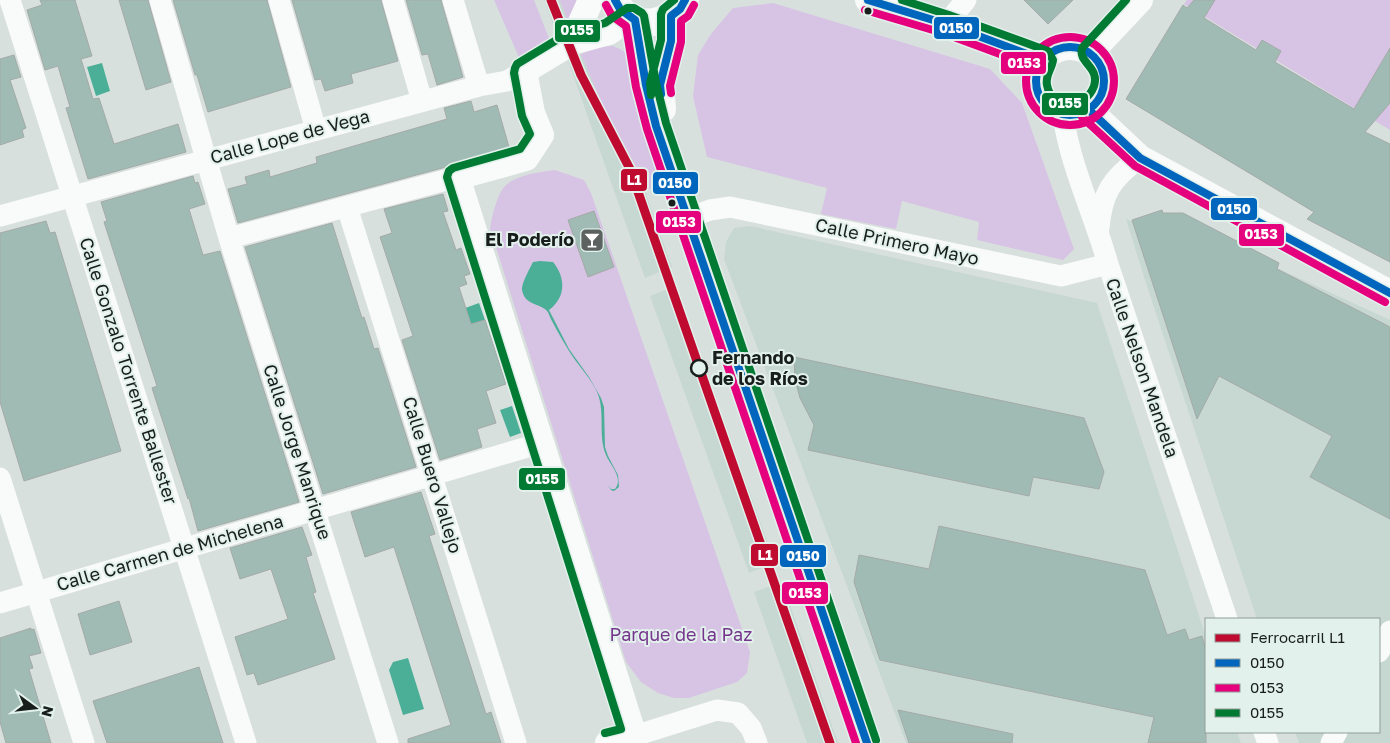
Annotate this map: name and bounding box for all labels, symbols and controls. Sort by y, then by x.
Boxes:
unlabelled marker [863,6,873,16]
line badge: 0150 [933,16,980,40]
line badge: 0155 [554,19,601,43]
text: 0150 [939,19,973,36]
text: 0155 [560,21,594,38]
line badge: 0153 [1000,51,1047,75]
text: 0153 [1007,54,1041,71]
line badge: 0155 [1041,92,1089,116]
text: 0155 [1048,94,1082,111]
street label: Calle Lope de Vega [208,104,372,168]
line badge: L1 [620,168,648,192]
text: L1 [626,171,642,188]
line badge: 0150 [652,171,699,195]
text: 0150 [658,174,692,191]
line badge: 0150 [1210,197,1258,221]
unlabelled marker [667,198,677,208]
text: 0150 [1217,200,1251,217]
line badge: 0153 [655,210,702,234]
text: 0153 [662,213,696,230]
street label: Calle Primero Mayo [813,213,981,269]
line badge: 0153 [1238,223,1285,247]
text: 0153 [1244,225,1278,242]
bar icon: El Poderío [579,227,605,253]
place label: El Poderío [485,228,574,250]
street label: Calle Gonzalo Torrente Ballester [75,234,183,507]
street label: Calle Nelson Mandela [1102,275,1184,460]
place label: Fernando de los Ríos [712,346,808,389]
marker: Fernando de los Ríos [690,359,708,377]
street label: Calle Jorge Manrique [259,361,337,542]
street label: Calle Buero Vallejo [399,394,467,556]
line badge: 0155 [518,467,566,491]
text: 0155 [525,470,559,487]
street label: Calle Carmen de Michelena [54,509,286,595]
line badge: L1 [750,543,779,567]
line badge: 0150 [779,544,827,568]
text: L1 [757,546,773,563]
text: 0150 [786,547,820,564]
line badge: 0153 [781,581,829,605]
text: 0153 [788,584,822,601]
legend [1205,618,1380,733]
park label: Parque de la Paz [610,623,752,645]
text: Ferrocarril L1 [1250,628,1345,646]
text: 0150 [1250,653,1285,671]
text: 0153 [1250,678,1284,696]
north arrow [10,683,60,733]
text: 0155 [1250,703,1284,721]
text: N [38,704,58,719]

